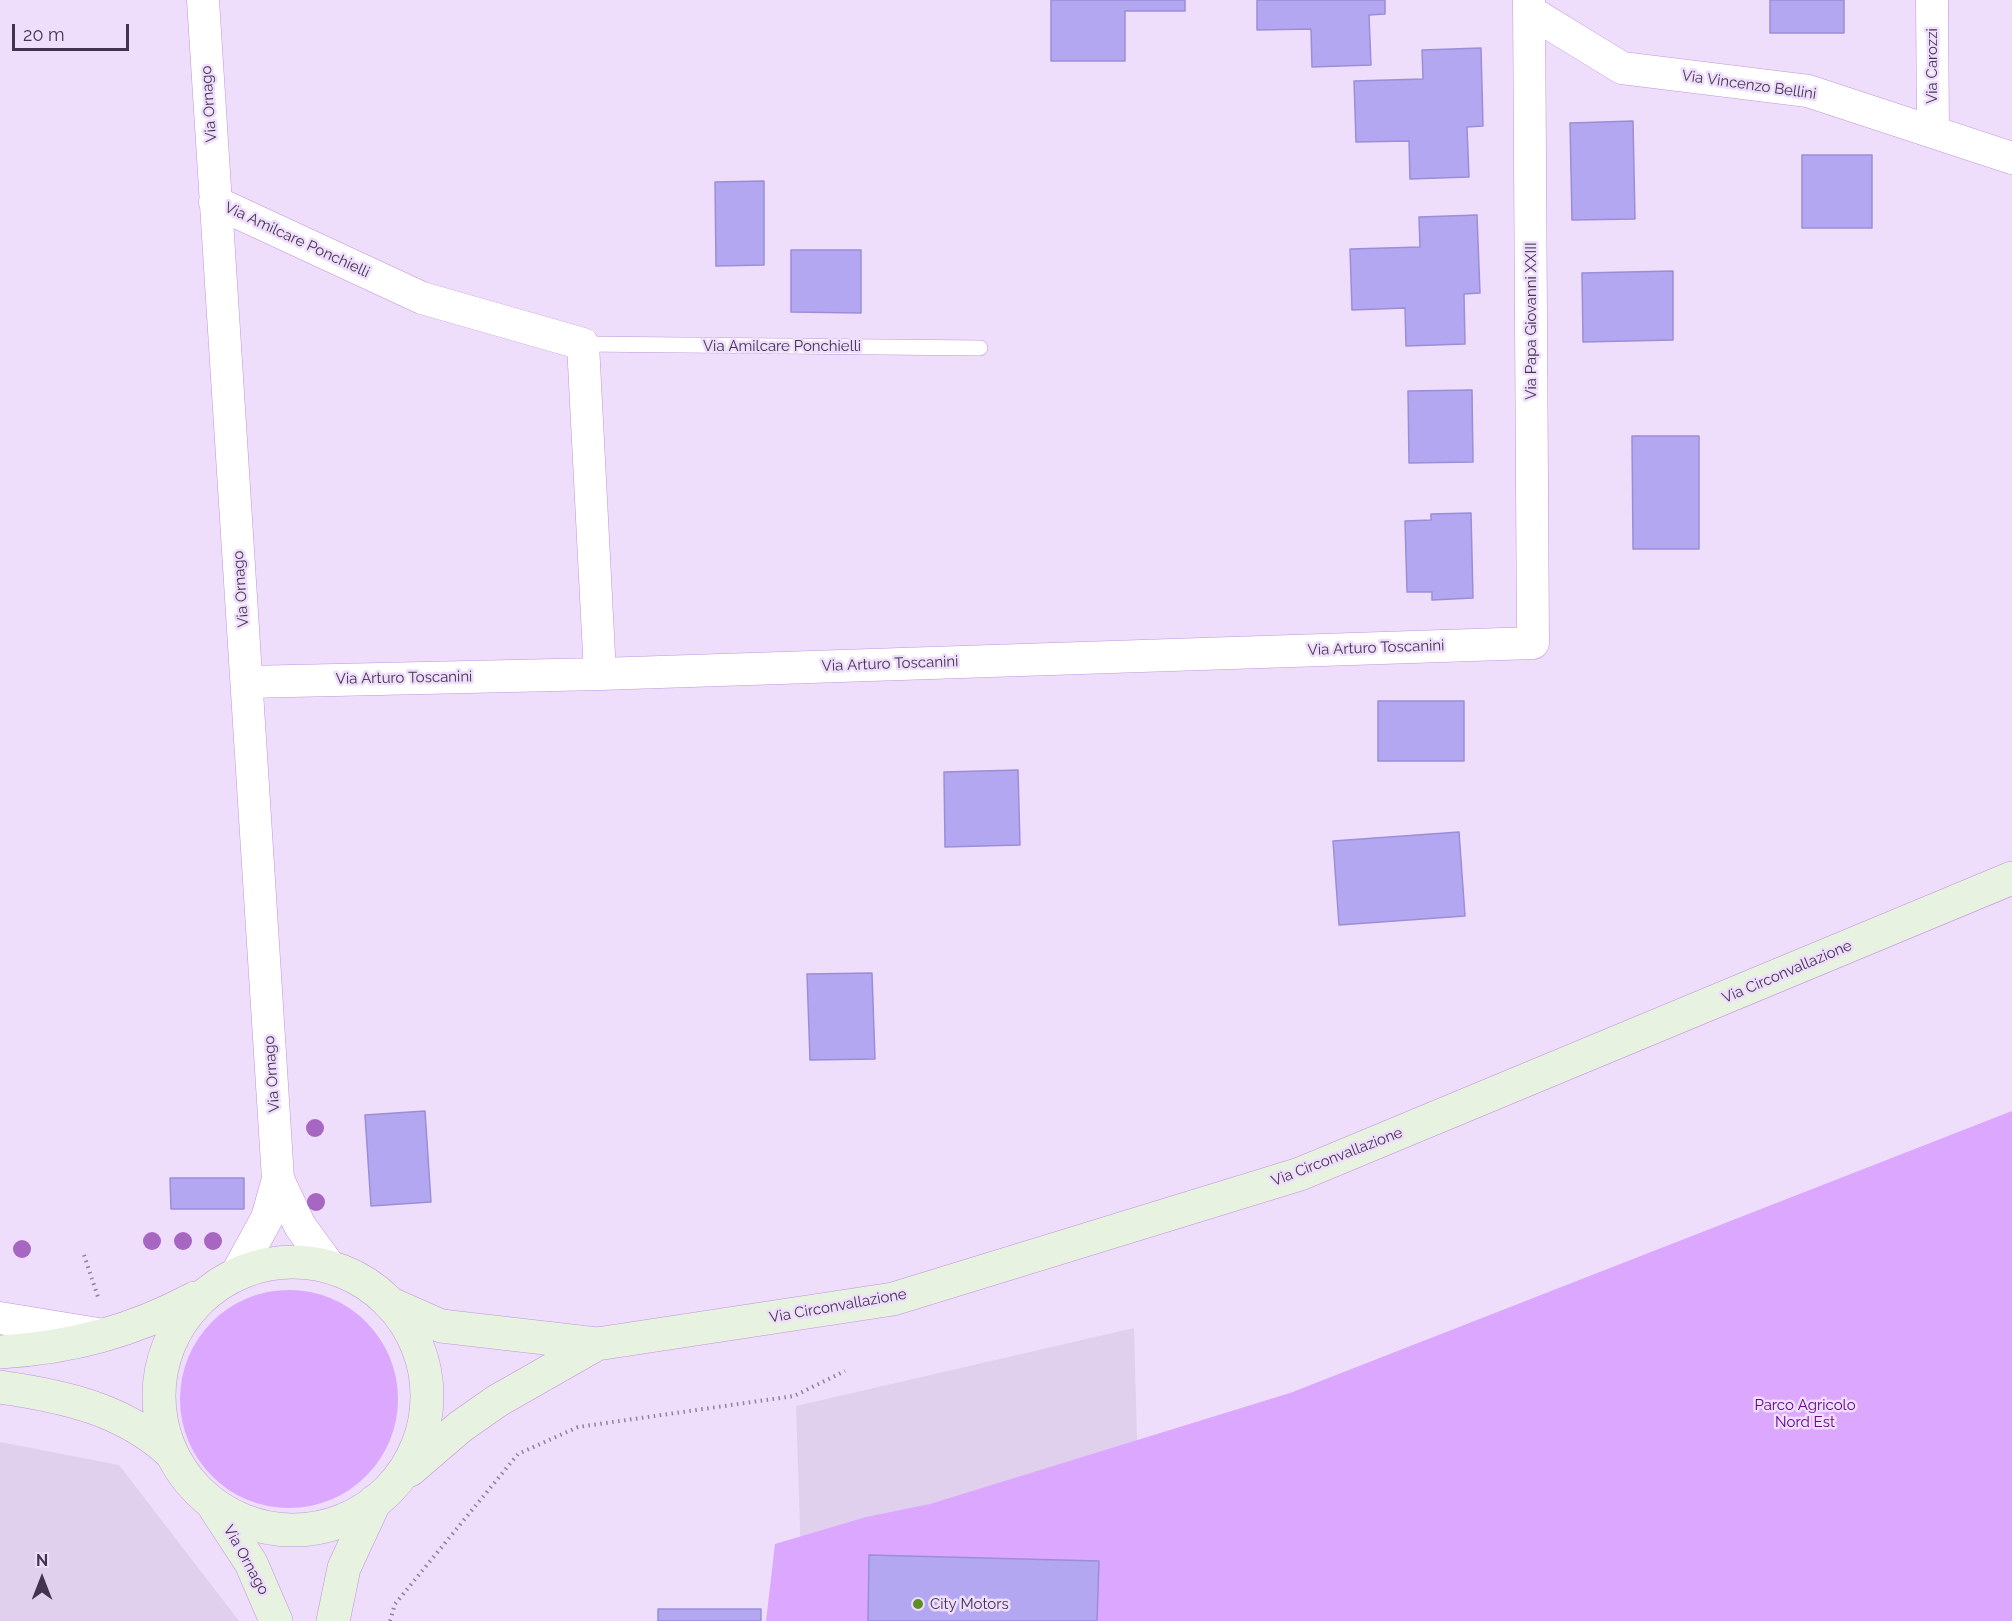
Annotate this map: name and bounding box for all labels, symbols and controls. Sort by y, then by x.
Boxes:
scale bar [15,12,132,50]
text: 20 m [23,24,65,45]
street label: Via Carozzi [1923,28,1941,104]
street label: Via Ornago [197,65,221,143]
street label: Via Vincenzo Bellini [1681,67,1817,103]
street label: Via Amilcare Ponchielli [222,198,372,282]
street label: Via Papa Giovanni XXIII [1522,242,1540,400]
street label: Via Amilcare Ponchielli [703,337,861,355]
street label: Via Ornago [229,550,253,628]
street label: Via Arturo Toscanini [1307,637,1445,659]
street label: Via Arturo Toscanini [821,653,959,675]
street label: Via Arturo Toscanini [336,668,472,688]
street label: Via Circonvallazione [1719,937,1855,1007]
street label: Via Ornago [260,1035,284,1113]
street label: Via Circonvallazione [1269,1124,1405,1190]
street label: Via Circonvallazione [768,1285,908,1327]
park label: Parco Agricolo Nord Est [1754,1396,1856,1431]
street label: Via Ornago [219,1522,273,1598]
north arrow [12,1549,72,1609]
text: N [36,1551,48,1570]
place label: City Motors [930,1595,1009,1613]
marker: City Motors [911,1597,925,1611]

